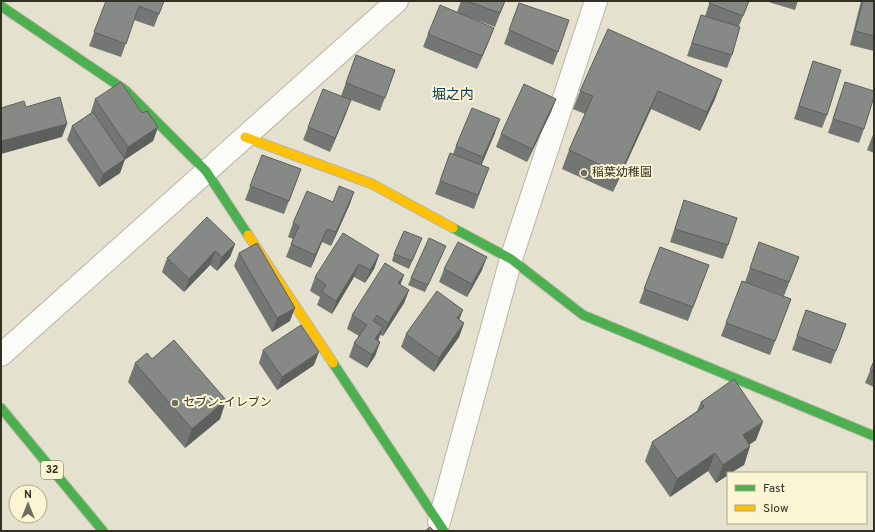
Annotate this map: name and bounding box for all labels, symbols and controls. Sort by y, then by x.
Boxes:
district label: 堀之内 [432,87,474,104]
place label: 稲葉幼稚園 [592,165,652,181]
marker: 稲葉幼稚園 [579,168,589,178]
place label: セブン-イレブン [183,395,272,411]
marker: セブン-イレブン [170,398,180,408]
road number: 32 [41,461,63,479]
legend [727,472,867,524]
text: Fast [763,481,785,497]
north arrow [8,484,48,524]
text: N [24,488,32,502]
text: Slow [763,501,789,517]

